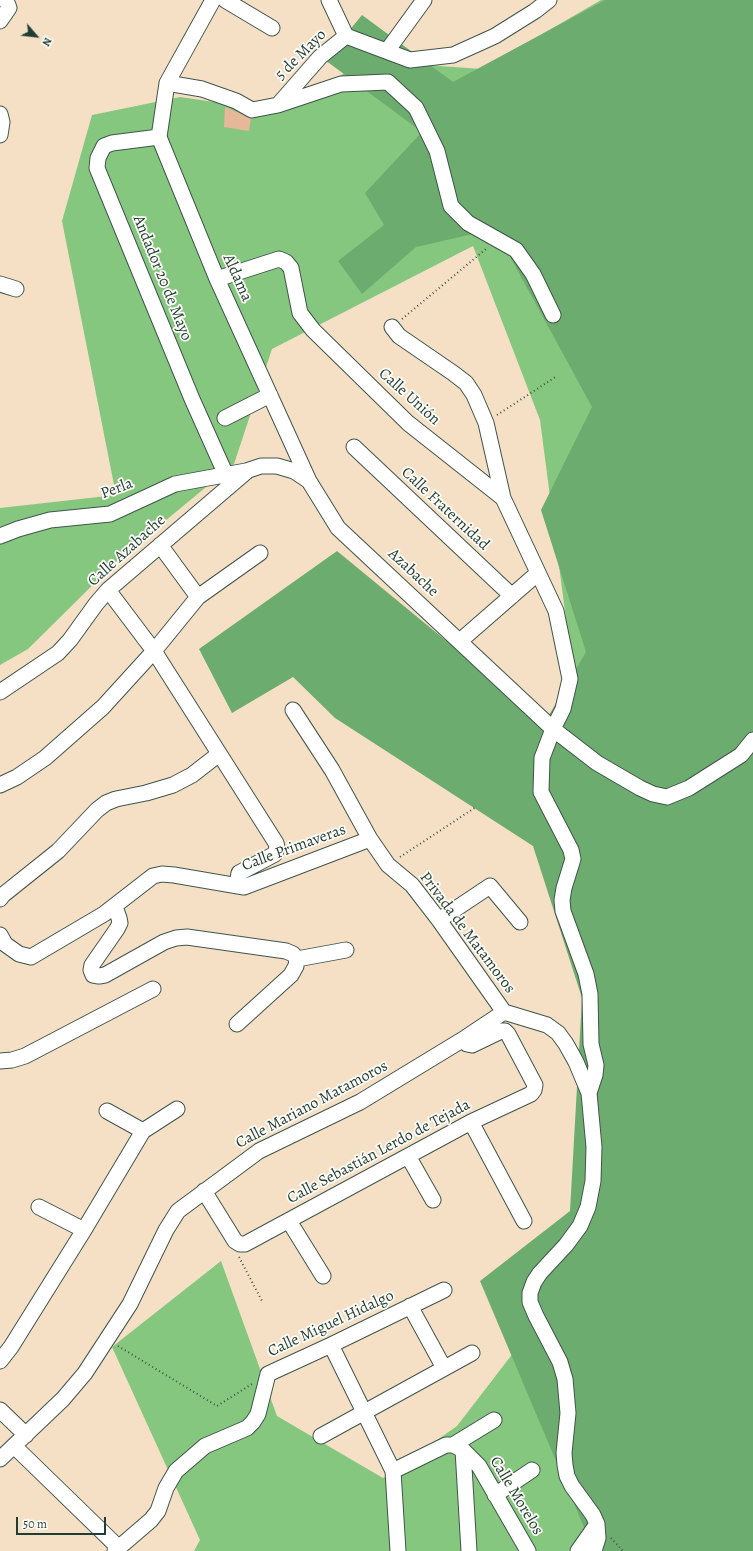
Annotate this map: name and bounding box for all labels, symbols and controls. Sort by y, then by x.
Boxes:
north arrow [16,16,56,56]
street label: 5 de Mayo [271,25,331,85]
text: N [39,35,56,49]
street label: Andador 20 de Mayo [128,213,196,343]
street label: Aldama [218,251,256,305]
street label: Calle Unión [374,364,444,430]
street label: Calle Fraternidad [397,463,493,555]
street label: Perla [98,474,136,504]
street label: Calle Azabache [84,511,170,591]
street label: Azabache [384,545,442,601]
street label: Calle Primaveras [239,820,349,876]
street label: Privada de Matamoros [415,869,519,997]
street label: Calle Mariano Matamoros [233,1057,391,1153]
street label: Calle Sebastián Lerdo de Tejada [284,1096,474,1208]
street label: Calle Miguel Hidalgo [265,1286,397,1362]
street label: Calle Morelos [485,1453,547,1539]
scale bar [18,1509,108,1535]
text: 50 m [23,1516,47,1532]

